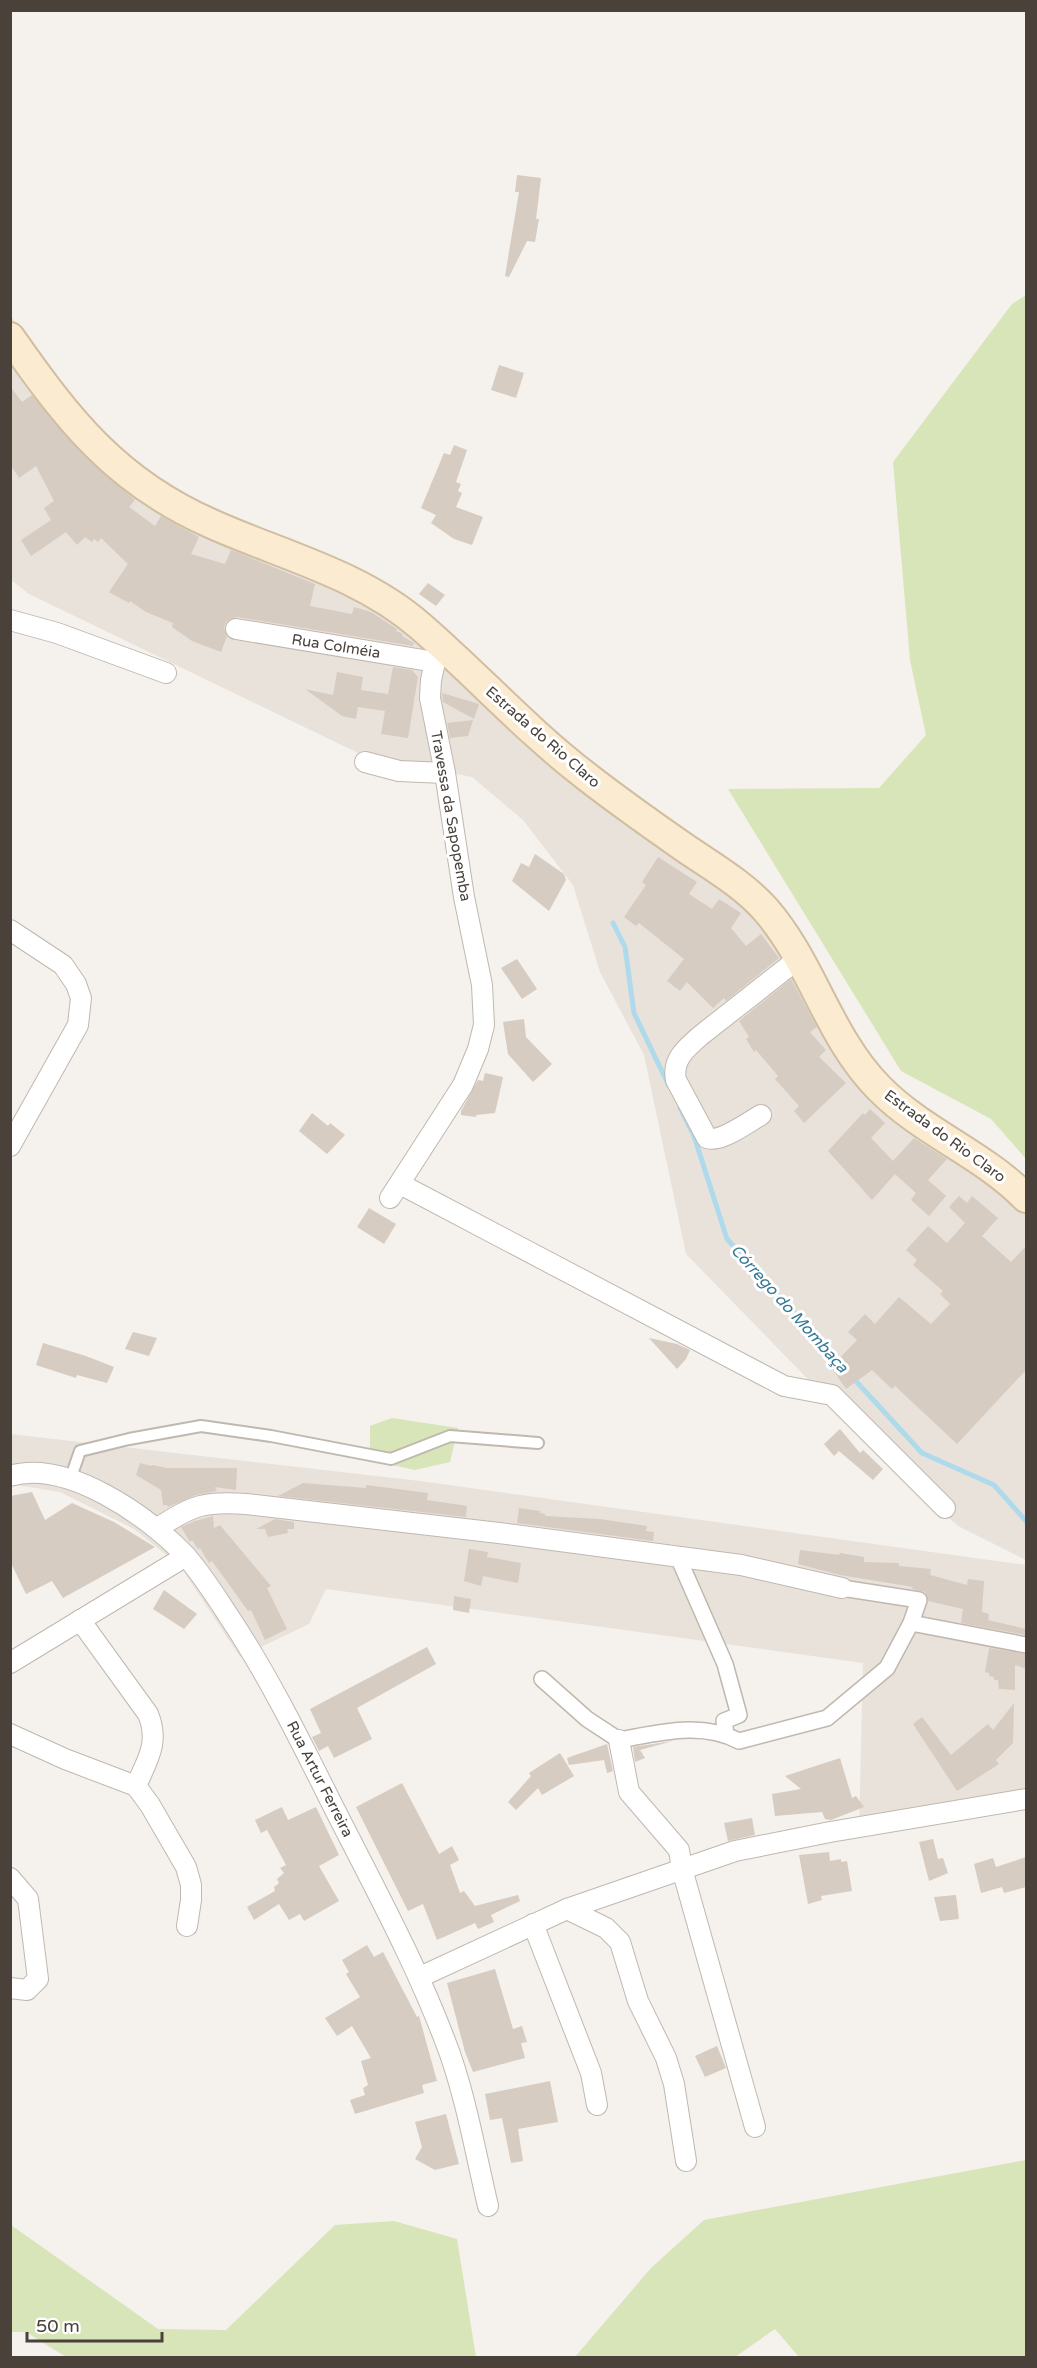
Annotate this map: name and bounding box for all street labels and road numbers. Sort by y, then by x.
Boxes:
street label: Rua Colméia [290,630,382,662]
street label: Estrada do Rio Claro [482,682,604,792]
street label: Travessa da Sapopemba [427,729,475,903]
street label: Estrada do Rio Claro [881,1086,1009,1186]
street label: Rua Artur Ferreira [283,1718,357,1840]

